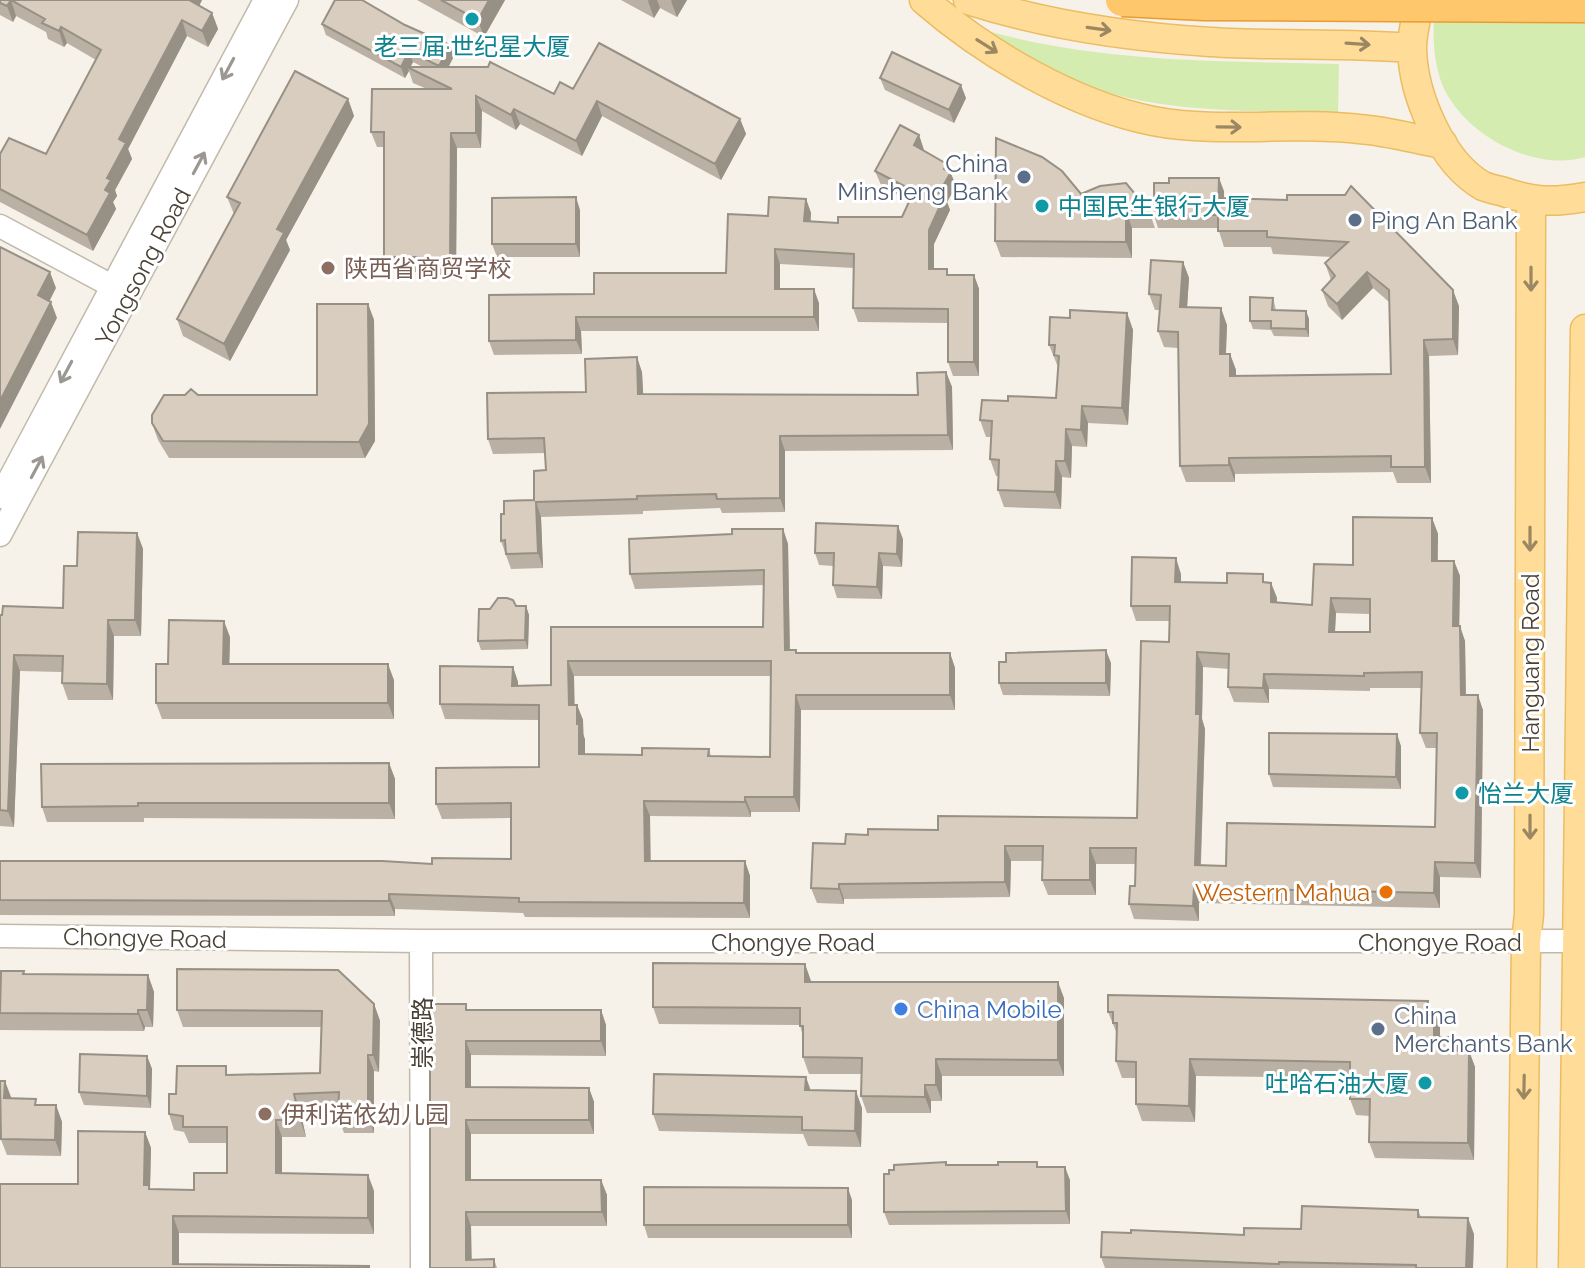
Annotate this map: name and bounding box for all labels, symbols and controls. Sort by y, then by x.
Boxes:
marker: 老三届·世纪星大厦 [463,10,481,28]
one-way arrow [1086,22,1111,37]
place label: 老三届·世纪星大厦 [374,32,570,61]
one-way arrow [1344,37,1371,52]
one-way arrow [975,38,998,54]
one-way arrow [220,56,236,80]
one-way arrow [1215,119,1242,135]
place label: China Minsheng Bank [837,149,1008,206]
one-way arrow [191,152,207,176]
marker: China Minsheng Bank [1015,168,1033,186]
street label: Yongsong Road [89,183,197,351]
place label: 中国民生银行大厦 [1058,192,1250,221]
marker: 中国民生银行大厦 [1033,197,1051,215]
place label: Ping An Bank [1371,206,1518,235]
marker: Ping An Bank [1346,211,1364,229]
place label: 陕西省商贸学校 [344,254,512,283]
marker: 陕西省商贸学校 [319,259,337,277]
one-way arrow [1523,265,1539,292]
one-way arrow [58,360,74,384]
one-way arrow [29,455,45,479]
one-way arrow [1522,525,1538,552]
street label: Hanguang Road [1516,573,1545,753]
place label: 怡兰大厦 [1478,779,1574,808]
marker: 怡兰大厦 [1453,784,1471,802]
one-way arrow [1522,813,1537,840]
place label: Western Mahua [1195,878,1370,907]
marker: Western Mahua [1377,883,1395,901]
street label: Chongye Road [63,922,227,954]
street label: Chongye Road [711,928,875,957]
street label: Chongye Road [1358,928,1522,957]
place label: China Mobile [917,995,1062,1024]
street label: 崇德路 [408,997,437,1069]
marker: China Mobile [892,1000,910,1018]
place label: China Merchants Bank [1394,1001,1573,1058]
marker: China Merchants Bank [1369,1020,1387,1038]
place label: 吐哈石油大厦 [1265,1069,1409,1098]
one-way arrow [1517,1073,1532,1100]
marker: 吐哈石油大厦 [1416,1074,1434,1092]
place label: 伊利诺依幼儿园 [281,1100,449,1129]
marker: 伊利诺依幼儿园 [256,1105,274,1123]

